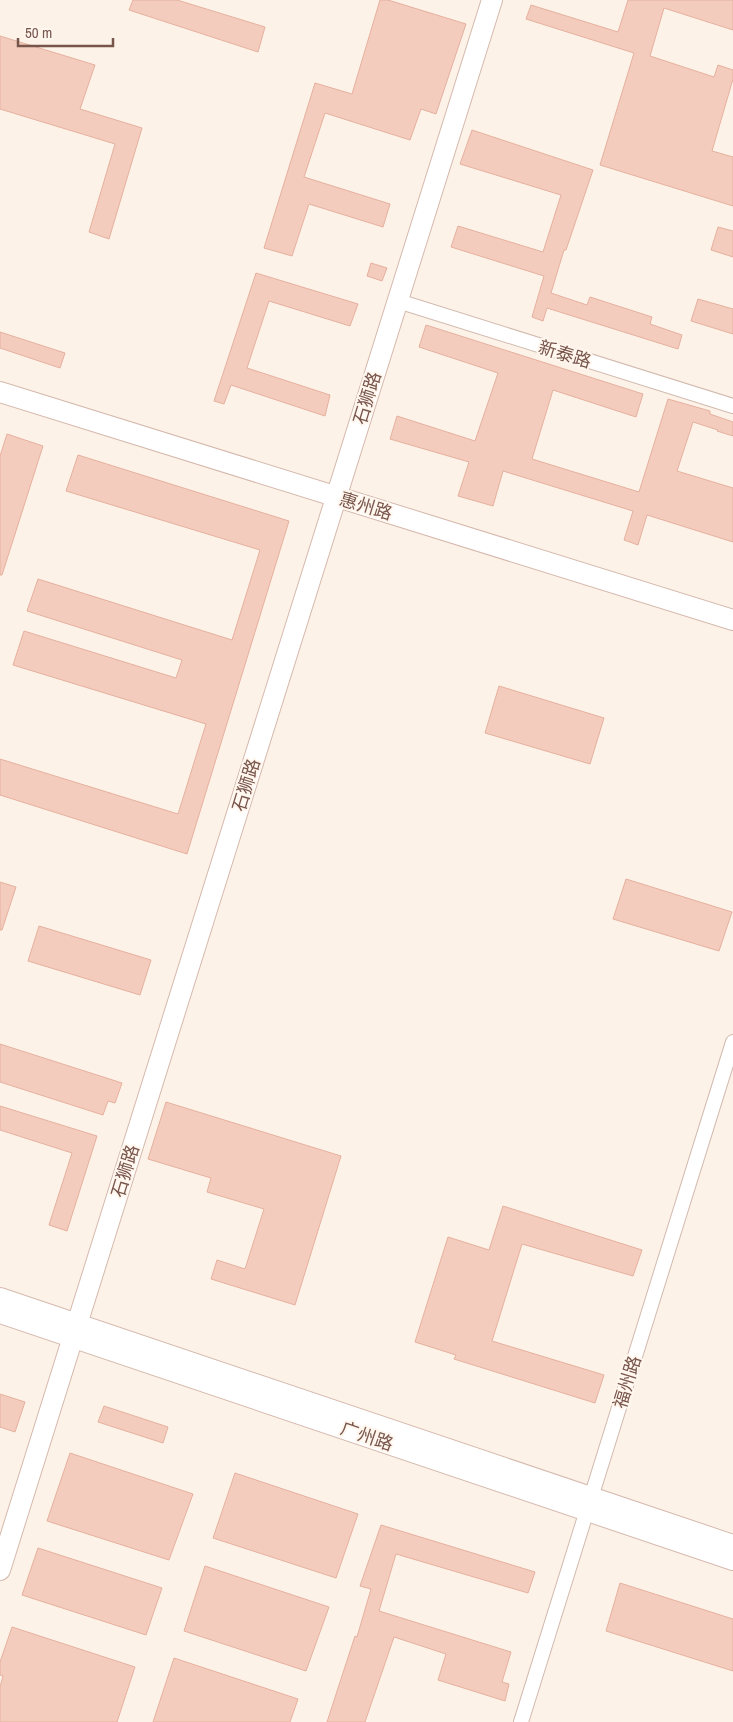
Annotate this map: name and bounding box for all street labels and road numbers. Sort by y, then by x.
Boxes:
street label: 新泰路 [536,334,594,374]
street label: 石狮路 [347,369,387,427]
street label: 惠州路 [337,486,395,526]
street label: 石狮路 [226,756,266,814]
street label: 石狮路 [105,1142,145,1200]
street label: 福州路 [607,1353,647,1411]
street label: 广州路 [337,1415,397,1457]

